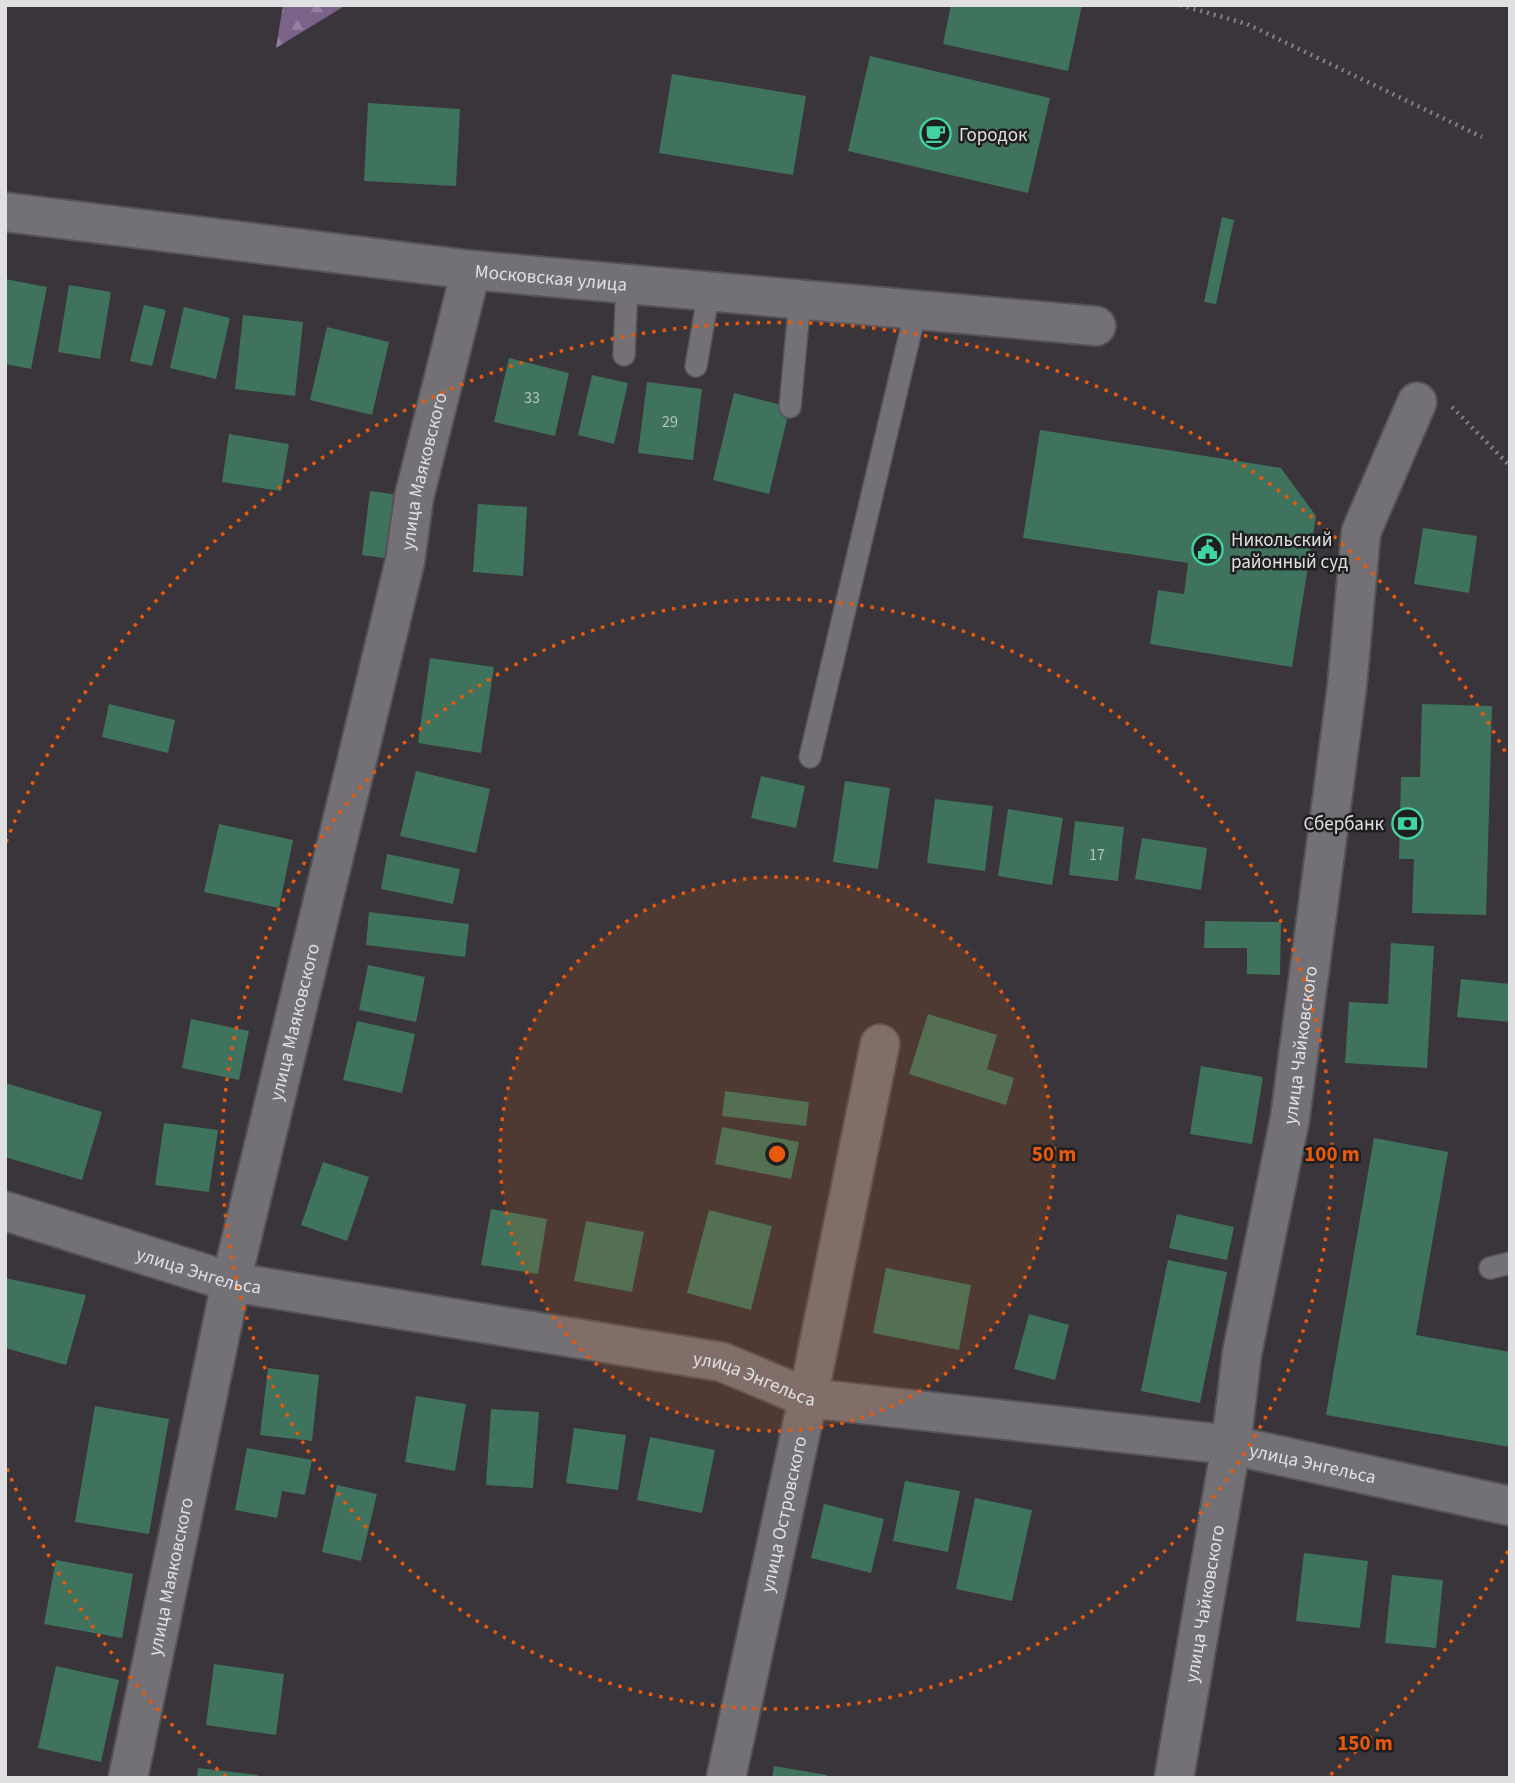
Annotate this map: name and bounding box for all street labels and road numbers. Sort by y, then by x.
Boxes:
street label: Московская улица [474,258,628,299]
street label: улица Маяковского [395,390,455,552]
street label: улица Маяковского [263,941,327,1104]
street label: улица Чайковского [1277,964,1325,1127]
street label: улица Энгельса [133,1241,263,1302]
street label: улица Энгельса [691,1346,816,1414]
street label: улица Островского [754,1434,814,1595]
street label: улица Энгельса [1247,1437,1379,1491]
street label: улица Маяковского [142,1495,201,1658]
street label: улица Чайковского [1179,1523,1232,1685]

